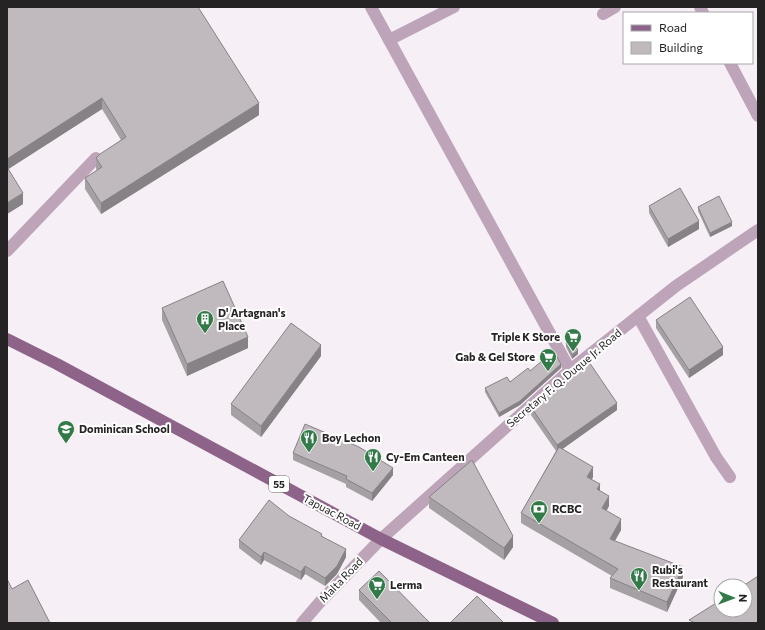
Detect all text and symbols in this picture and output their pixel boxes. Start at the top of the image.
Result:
legend [623,12,753,64]
text: Road [659,20,687,34]
text: Building [659,40,703,54]
place label: D' Artagnan's Place [218,306,286,332]
building icon: D' Artagnan's Place [195,309,215,334]
street label: Secretary F. Q. Duque Jr. Road [504,326,624,430]
supermarket icon: Triple K Store [563,327,583,352]
place label: Triple K Store [491,330,560,343]
supermarket icon: Gab & Gel Store [538,347,558,372]
place label: Gab & Gel Store [455,350,535,363]
school or university icon: Dominican School [56,419,76,444]
place label: Dominican School [79,422,170,435]
restaurant icon: Boy Lechon [299,428,319,453]
place label: Boy Lechon [322,431,381,444]
restaurant icon: Cy-Em Canteen [363,447,383,472]
place label: Cy-Em Canteen [386,450,465,463]
road number: 55 [269,476,289,492]
street label: Tapuac Road [301,491,363,532]
bank icon: RCBC [529,499,549,524]
place label: RCBC [552,502,582,515]
street label: Malta Road [316,555,365,605]
place label: Rubi's Restaurant [652,563,708,589]
restaurant icon: Rubi's Restaurant [629,566,649,591]
supermarket icon: Lerma [367,575,387,600]
place label: Lerma [390,578,422,591]
north arrow [713,578,753,618]
text: N [737,594,750,602]

